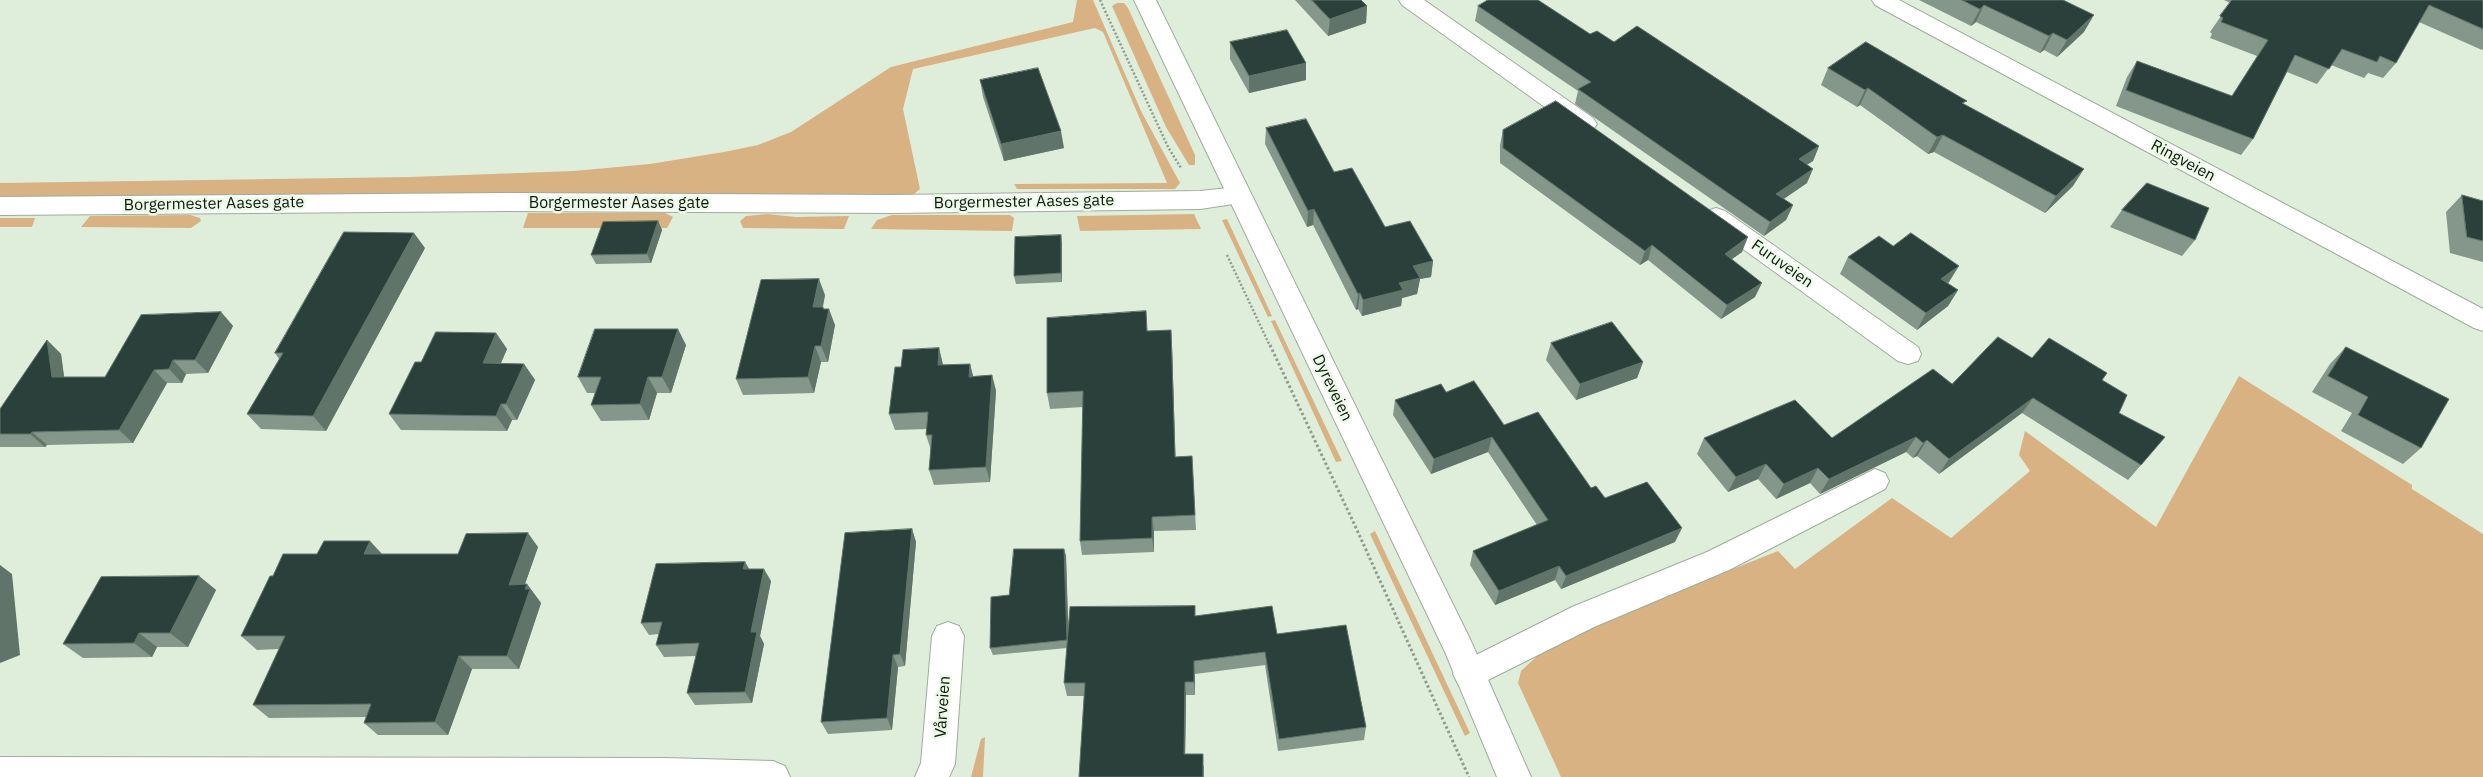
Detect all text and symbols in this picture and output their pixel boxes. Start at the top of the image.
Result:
street label: Ringveien [2148,136,2218,186]
street label: Borgermester Aases gate [934,191,1114,213]
street label: Borgermester Aases gate [124,193,304,215]
street label: Borgermester Aases gate [529,193,709,213]
street label: Furuveien [1747,236,1817,292]
street label: Dyreveien [1308,352,1356,424]
street label: Vårveien [931,675,955,739]

